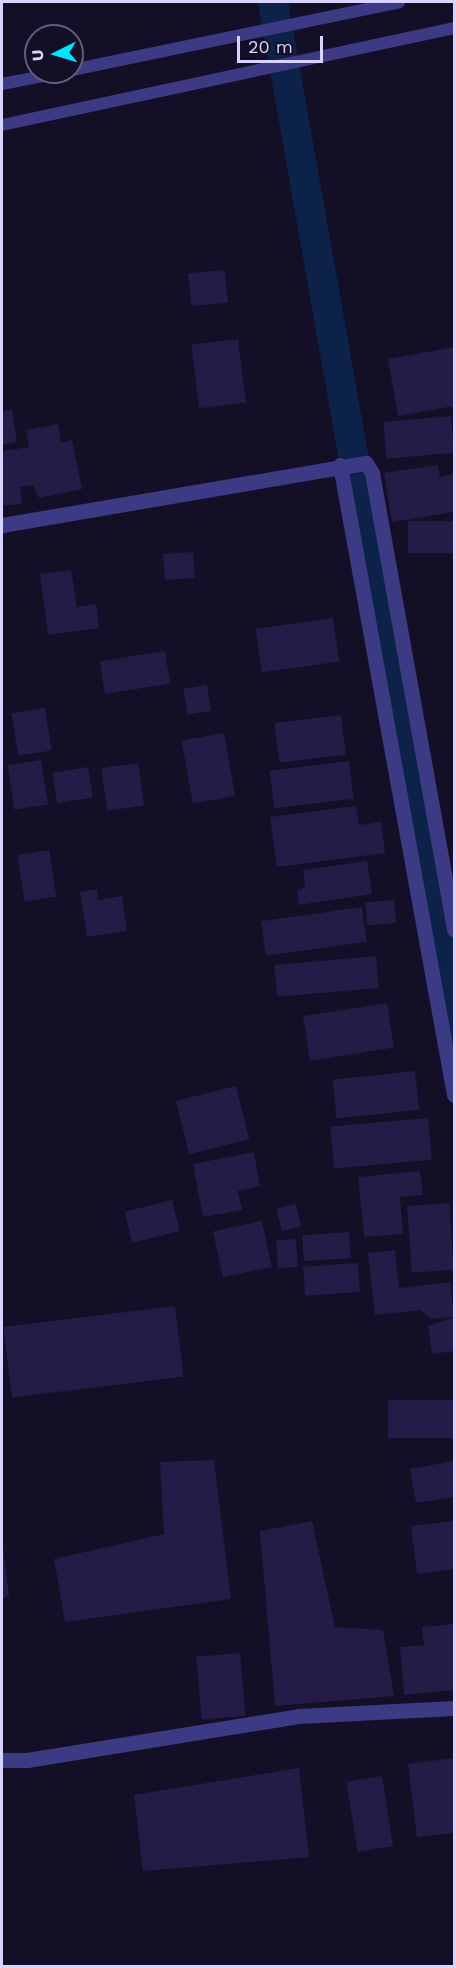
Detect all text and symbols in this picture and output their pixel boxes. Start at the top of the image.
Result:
north arrow [24,24,84,84]
scale bar [240,24,326,62]
text: 20 m [248,36,293,57]
text: U [28,49,48,62]

